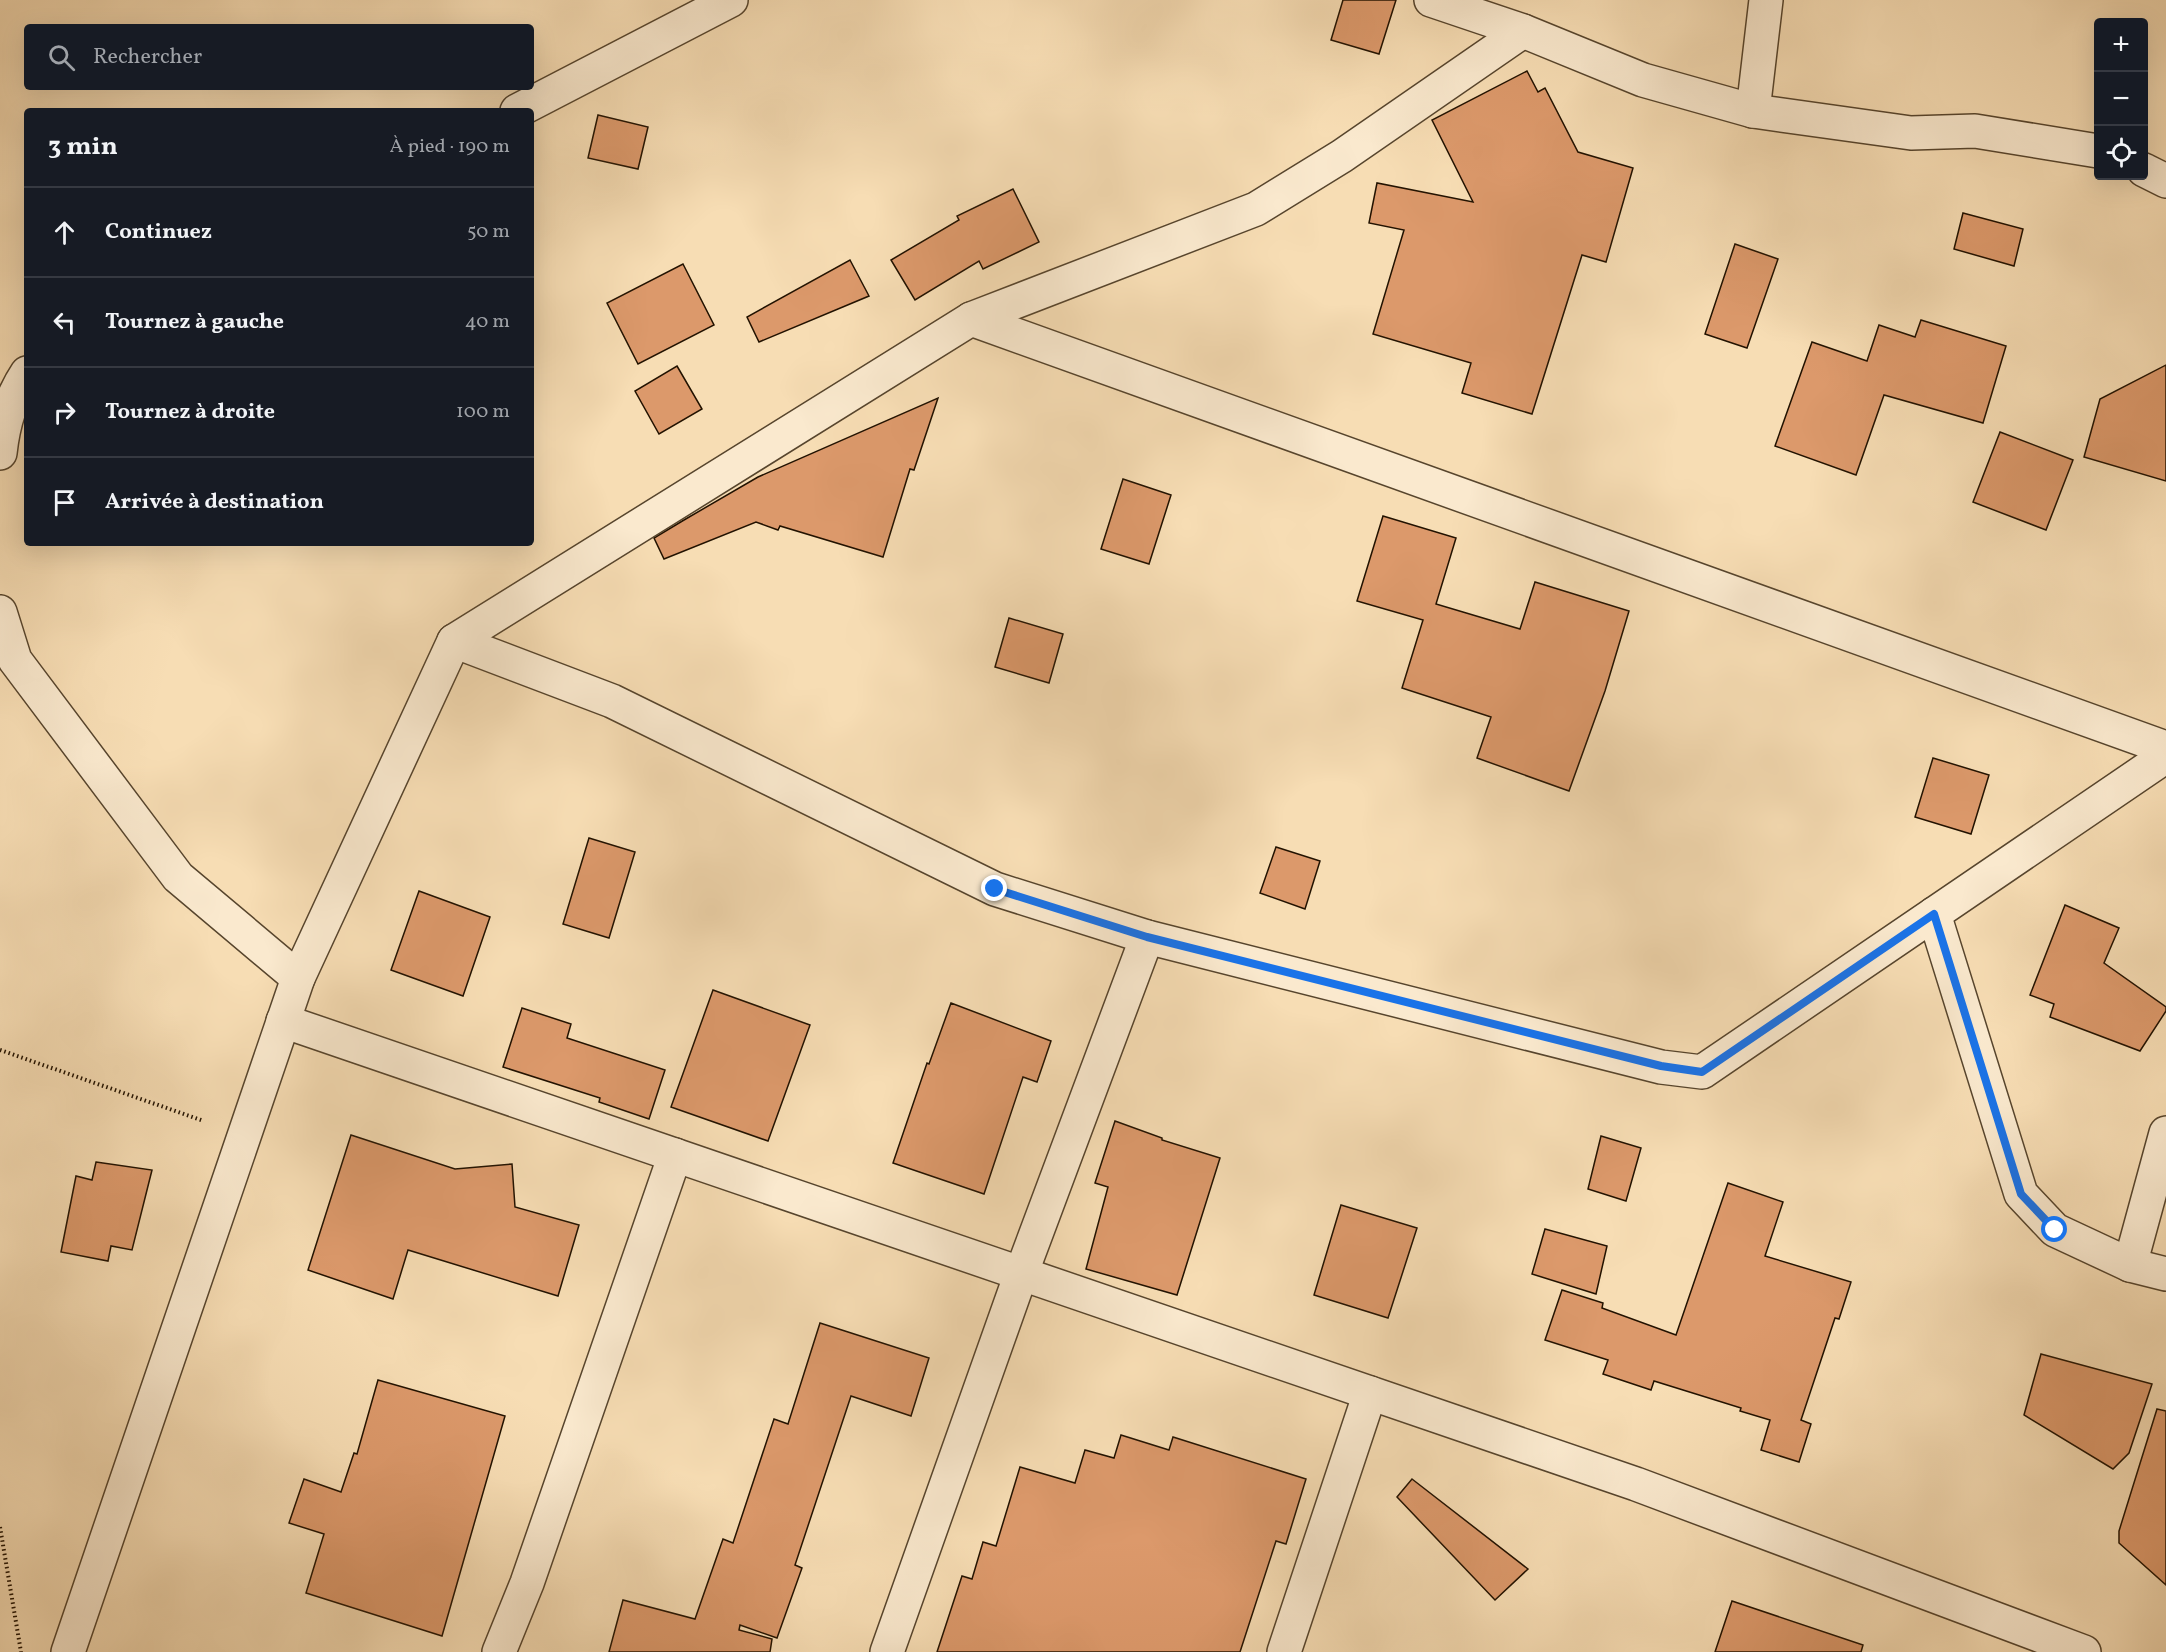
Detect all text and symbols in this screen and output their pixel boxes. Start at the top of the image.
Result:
map controls [2094,18,2148,180]
button: + [2094,18,2148,72]
search box [24,24,534,90]
icon: search [45,41,78,74]
text: Rechercher [93,42,202,73]
button: − [2094,72,2148,126]
button: locate [2094,126,2148,180]
text: 3 min [48,129,118,165]
text: À pied · 190 m [390,133,510,161]
icon: ahead [48,216,81,249]
text: Continuez [105,217,212,248]
text: 50 m [467,218,510,246]
icon: left [48,306,81,339]
text: Tournez à gauche [105,307,284,338]
text: 40 m [465,308,510,336]
icon: right [48,396,81,429]
text: Tournez à droite [105,397,275,428]
text: 100 m [456,398,510,426]
icon: arrive [48,486,81,519]
text: Arrivée à destination [105,487,324,518]
route end [981,875,1007,901]
route start [2041,1216,2067,1242]

